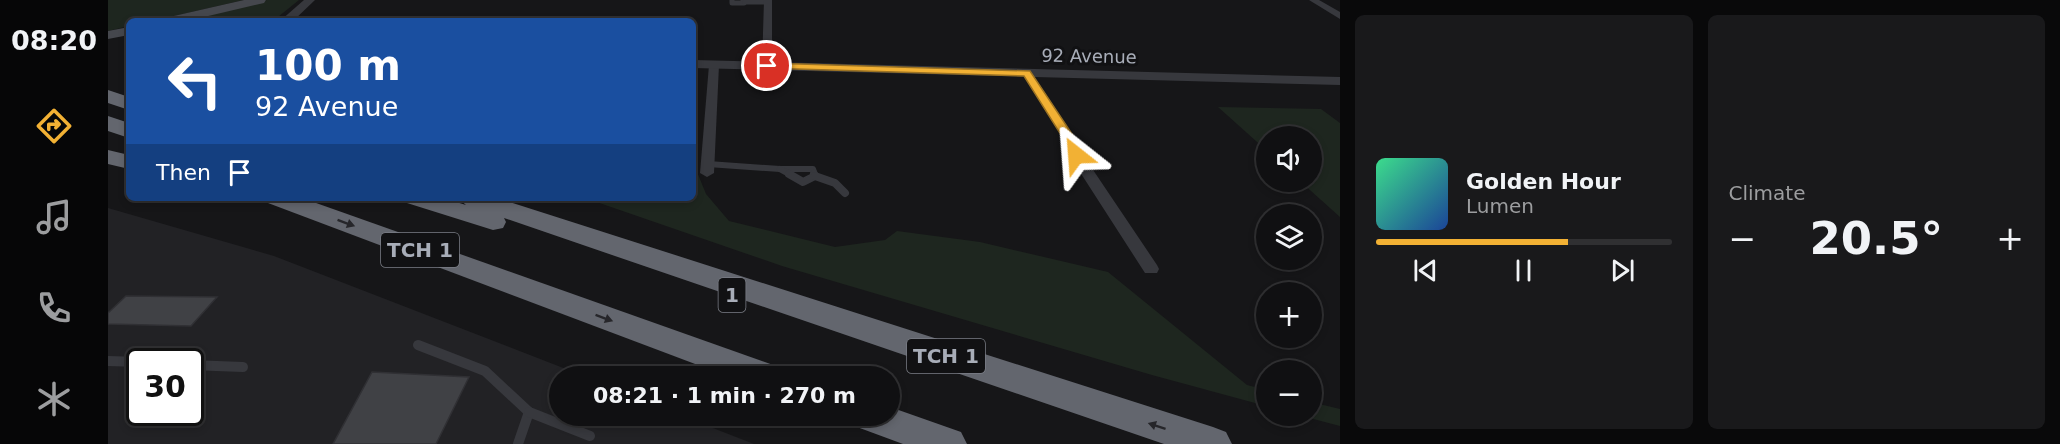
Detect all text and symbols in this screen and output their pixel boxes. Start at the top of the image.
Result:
text: 08:20 [11,25,97,56]
pin [741,40,792,91]
text: 100 m [255,41,401,90]
icon: left [156,42,234,120]
street label: 92 Avenue [1041,45,1137,67]
icon: arrive [750,49,783,82]
text: 92 Avenue [255,91,398,122]
icon: directions [33,105,75,147]
position arrow [1044,123,1108,187]
map controls [1256,126,1322,426]
button: sound [1256,126,1322,192]
icon: arrive [223,156,256,189]
text: Then [156,160,211,185]
text: Golden Hour [1466,169,1621,194]
text: Climate [1729,181,1805,205]
text: Lumen [1466,194,1534,218]
icon: music [33,196,75,238]
button: layers [1256,204,1322,270]
text: 20.5° [1809,212,1943,265]
one-way arrow [337,219,355,229]
text: − [1729,219,1756,258]
text: + [1996,219,2024,258]
road number: TCH 1 [381,233,459,267]
icon: previous [1409,254,1442,287]
icon: pause [1507,254,1540,287]
icon: next [1606,254,1639,287]
road number: 1 [718,278,746,312]
button: + [1256,282,1322,348]
icon: phone [33,287,75,329]
one-way arrow [595,313,613,323]
road number: TCH 1 [907,339,985,373]
speed limit sign: 30 [126,348,204,426]
button: − [1256,360,1322,426]
icon: climate [33,378,75,420]
text: 08:21 · 1 min · 270 m [593,383,856,408]
one-way arrow [1148,421,1166,430]

